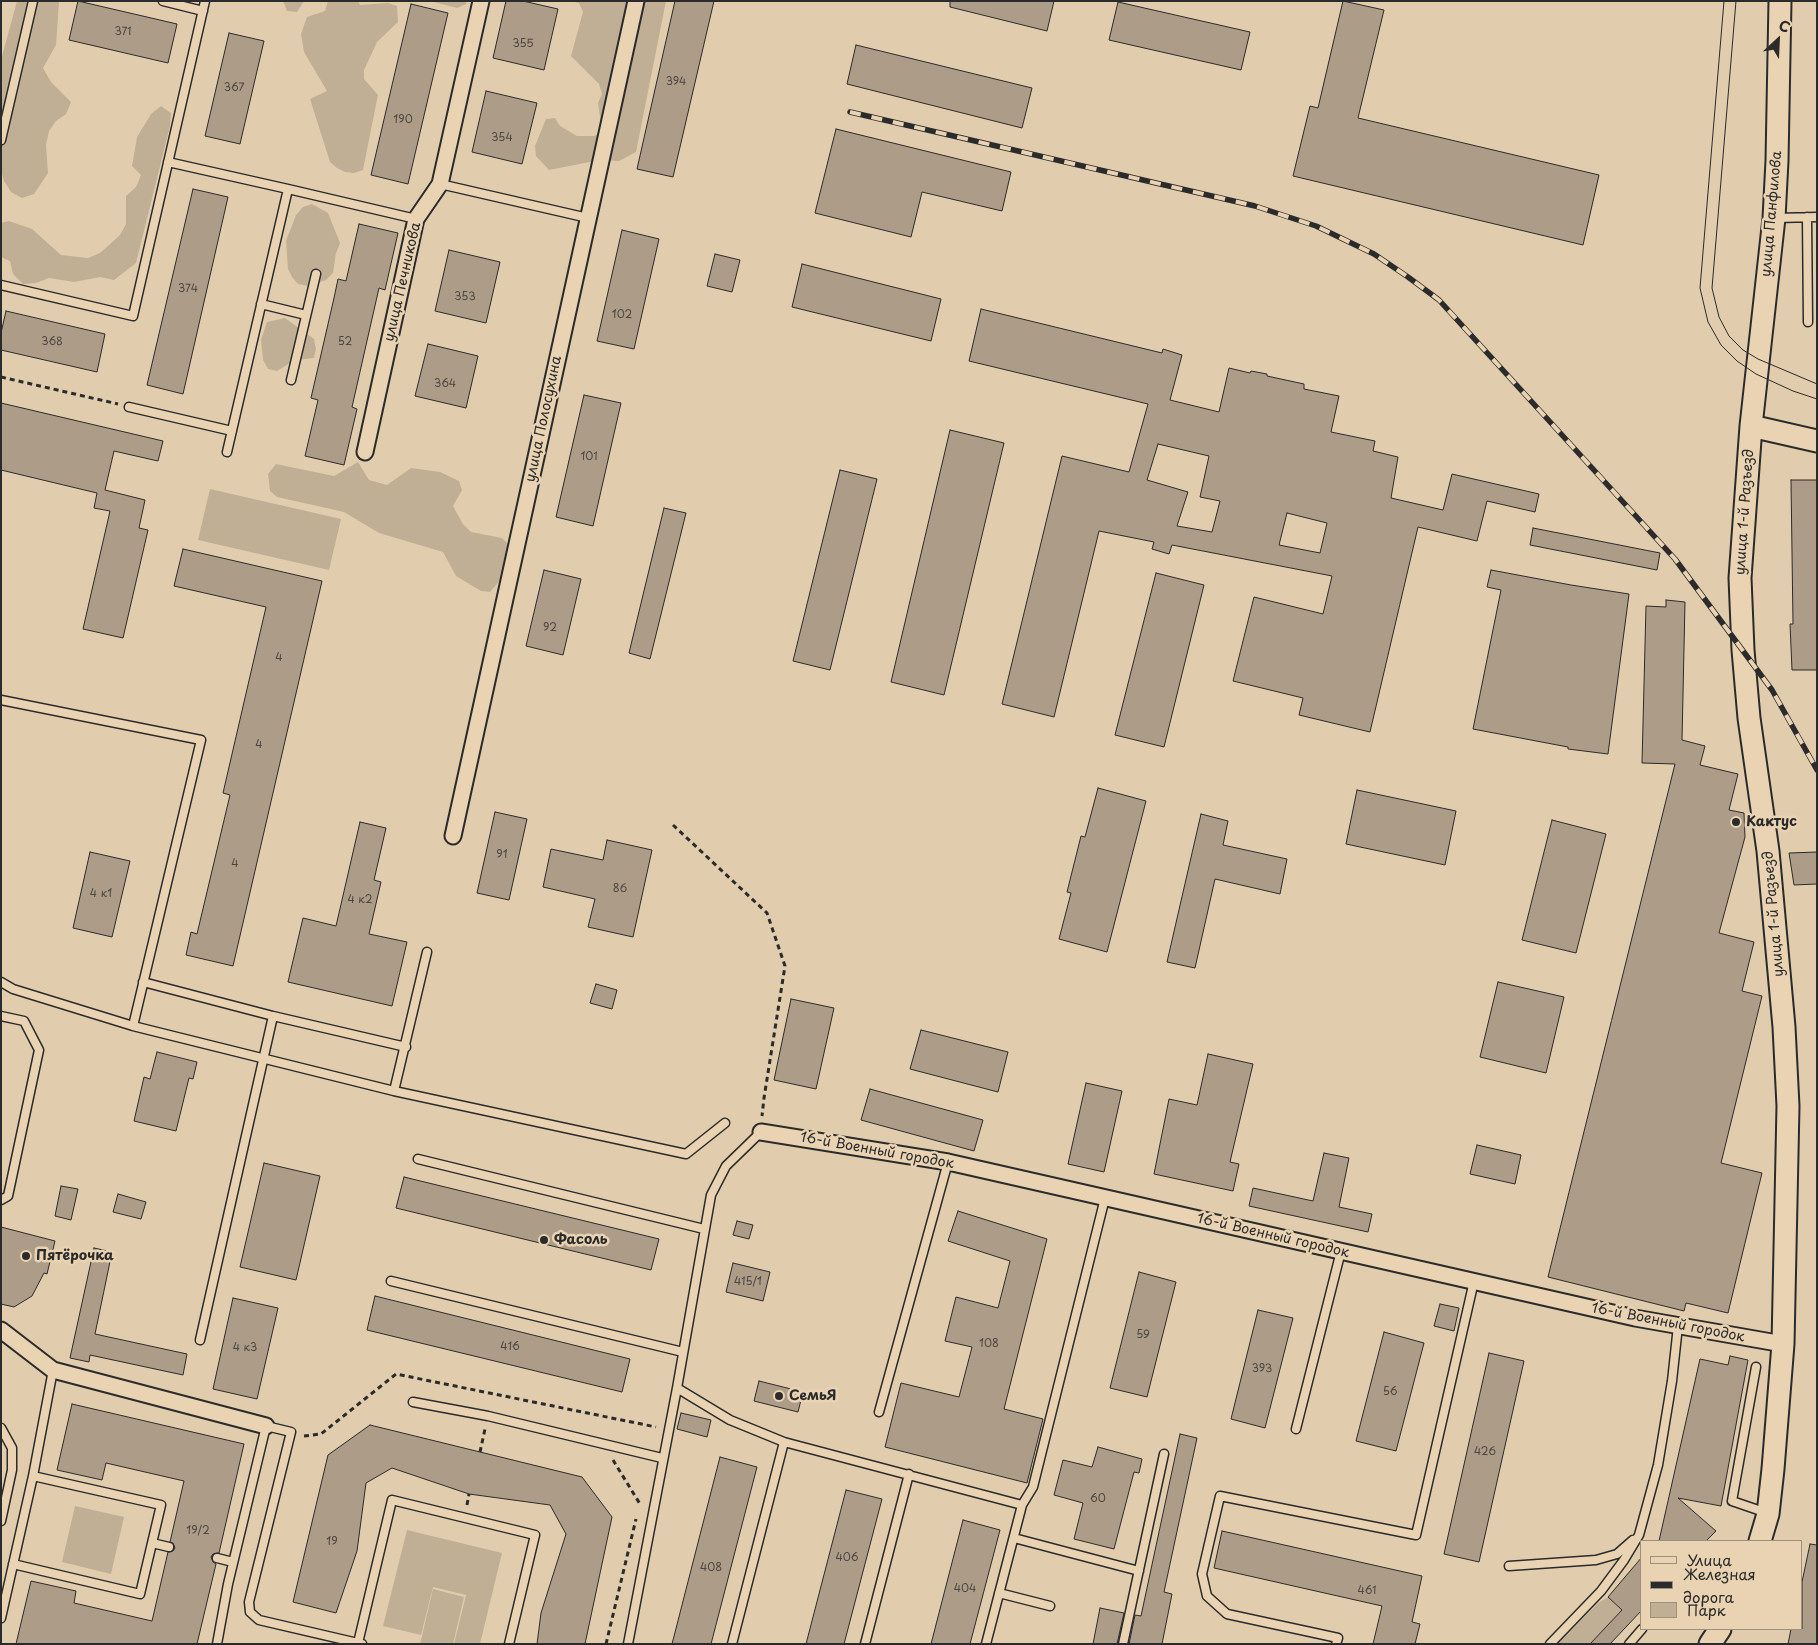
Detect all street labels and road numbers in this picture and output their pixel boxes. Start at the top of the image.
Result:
street label: улица Панфилова [1758,150,1786,278]
street label: улица Печникова [381,221,425,343]
street label: улица Полосухина [522,354,566,484]
street label: улица 1-й Разъезд [1732,448,1758,576]
street label: улица 1-й Разъезд [1760,850,1788,978]
street label: 16-й Военный городок [799,1129,955,1173]
street label: 16-й Военный городок [1195,1210,1351,1262]
street label: 16-й Военный городок [1590,1300,1746,1346]

